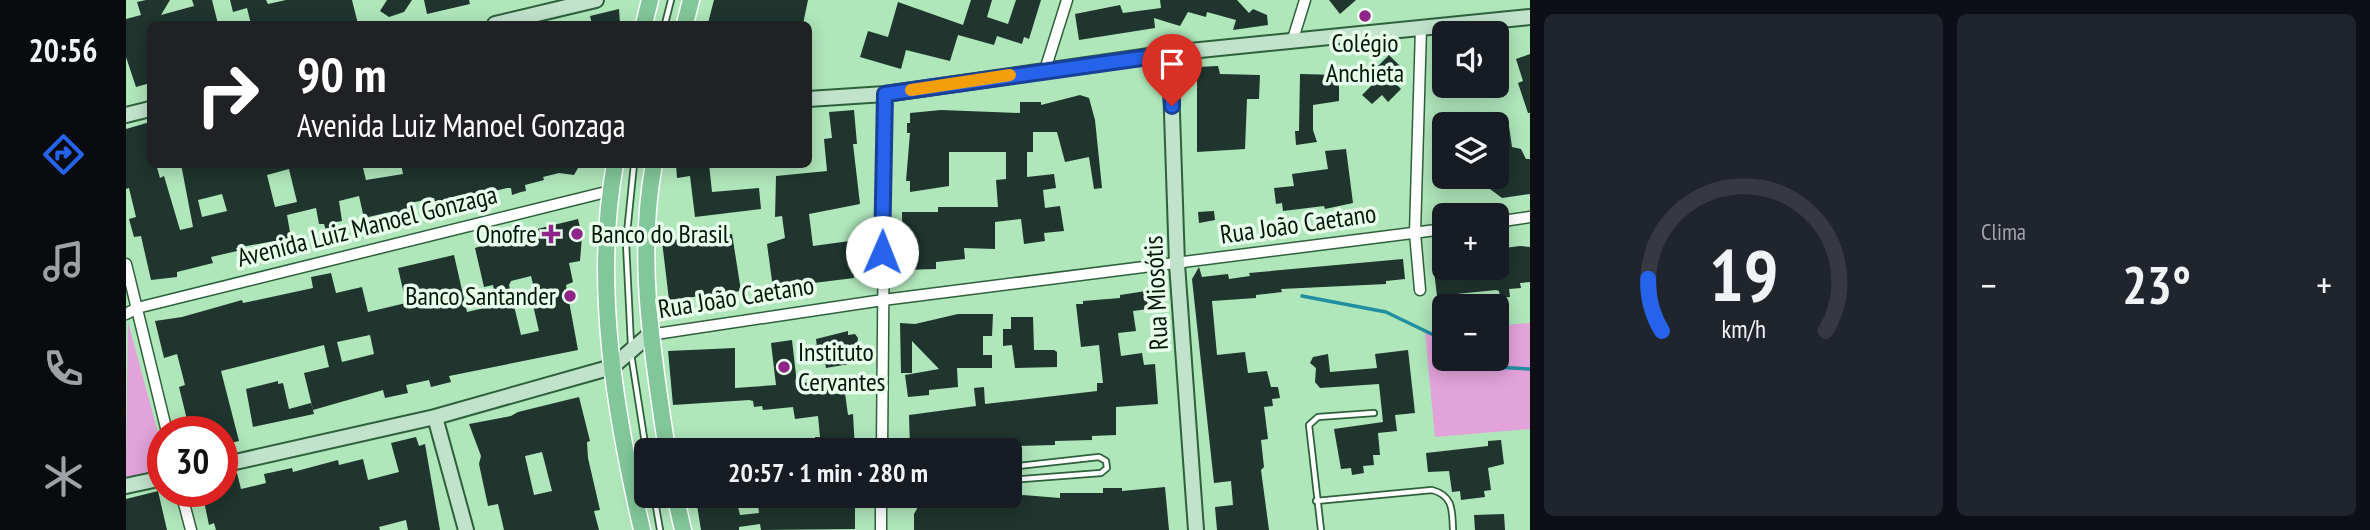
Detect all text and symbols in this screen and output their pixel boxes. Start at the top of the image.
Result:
marker: Colégio Anchieta [1357,8,1373,24]
map controls [1432,21,1509,371]
button: sound [1432,21,1509,98]
place label: Colégio Anchieta [1326,26,1404,89]
text: 20:56 [28,29,98,71]
pin [1142,34,1202,106]
text: 90 m [297,42,386,106]
icon: arrive [1153,45,1191,83]
icon: right [182,49,273,140]
text: Avenida Luiz Manoel Gonzaga [297,104,625,146]
button: layers [1432,112,1509,189]
icon: directions [39,130,88,179]
street label: Avenida Luiz Manoel Gonzaga [233,177,500,274]
street label: Rua João Caetano [1218,196,1378,251]
button: + [1432,203,1509,280]
position arrow [845,215,919,289]
place label: Onofre [476,217,537,250]
place label: Banco do Brasil [591,217,729,250]
text: Clima [1981,217,2026,246]
marker: Onofre [543,226,559,242]
marker: Banco do Brasil [569,226,585,242]
text: 19 [1709,227,1778,321]
street label: Rua Miosótis [1136,235,1175,351]
icon: music [39,237,88,286]
text: 23° [2122,251,2191,318]
text: − [1981,260,1997,309]
text: + [2316,260,2332,309]
street label: Rua João Caetano [656,268,816,325]
place label: Banco Santander [405,279,556,312]
marker: Banco Santander [562,288,578,304]
button: − [1432,294,1509,371]
text: km/h [1721,313,1766,345]
place label: Instituto Cervantes [798,335,885,398]
icon: phone [39,344,88,393]
marker: Instituto Cervantes [776,359,792,375]
speed limit sign: 30 [147,416,238,507]
icon: climate [39,452,88,501]
text: 20:57 · 1 min · 280 m [728,456,928,489]

